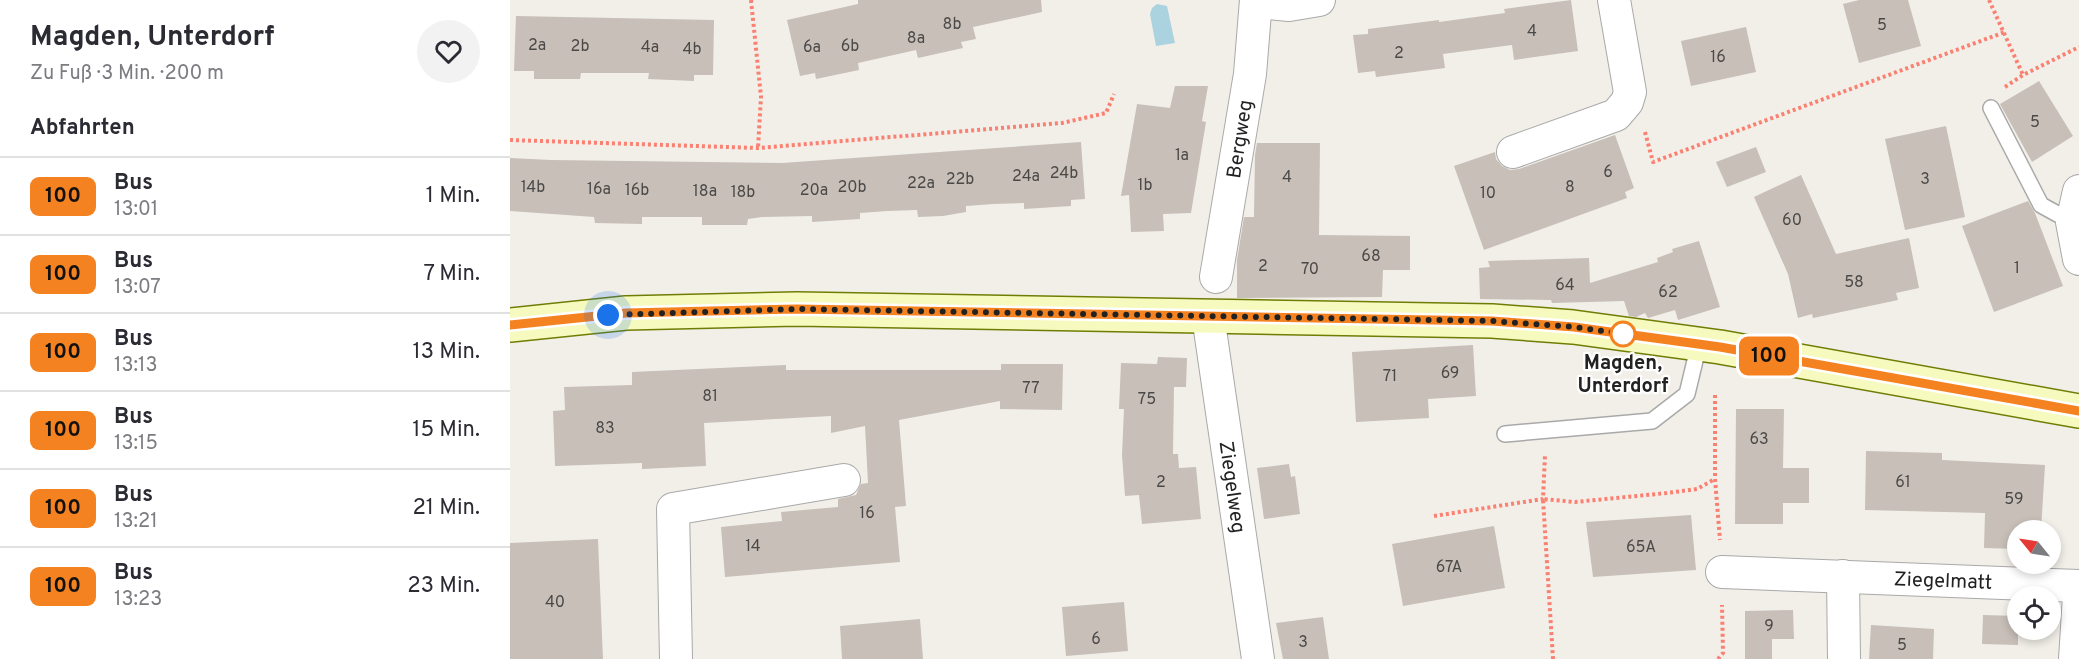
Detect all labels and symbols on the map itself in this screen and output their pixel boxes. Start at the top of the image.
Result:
house number: 8b [943,15,961,35]
house number: 5 [1877,16,1887,36]
house number: 4 [1527,22,1537,42]
house number: 8a [907,29,925,49]
house number: 2a [528,36,546,56]
house number: 2b [571,37,589,57]
house number: 6b [841,37,859,57]
house number: 4a [641,38,659,58]
house number: 6a [803,38,821,58]
house number: 4b [683,40,701,60]
house number: 2 [1394,44,1404,64]
house number: 16 [1710,48,1726,68]
street label: Bergweg [1222,98,1260,180]
house number: 5 [2030,113,2040,133]
house number: 1a [1175,146,1189,166]
house number: 6 [1603,163,1613,183]
house number: 24b [1050,164,1078,184]
house number: 24a [1012,167,1040,187]
house number: 4 [1282,168,1292,188]
house number: 22b [946,170,974,190]
house number: 3 [1920,170,1930,190]
house number: 22a [907,174,935,194]
house number: 1b [1138,176,1152,196]
house number: 14b [521,178,545,198]
house number: 20b [837,178,867,198]
house number: 8 [1565,178,1575,198]
house number: 16a [587,180,611,200]
house number: 16b [625,181,649,201]
house number: 20a [800,181,828,201]
house number: 18a [693,182,717,202]
house number: 18b [731,183,755,203]
house number: 10 [1480,184,1496,204]
house number: 60 [1782,211,1802,231]
house number: 68 [1361,247,1381,267]
house number: 2 [1258,257,1268,277]
house number: 1 [2014,259,2020,279]
house number: 70 [1301,260,1319,280]
house number: 58 [1844,273,1864,293]
house number: 64 [1555,276,1575,296]
house number: 62 [1658,283,1678,303]
your location [593,300,623,330]
marker: Magden, Unterdorf [1610,321,1636,347]
line badge: 100 [1734,336,1804,376]
place label: Magden, Unterdorf [1578,351,1668,400]
house number: 69 [1441,364,1459,384]
house number: 71 [1383,367,1397,387]
house number: 77 [1022,379,1040,399]
house number: 81 [702,387,718,407]
house number: 75 [1138,390,1156,410]
house number: 83 [595,419,615,439]
house number: 63 [1749,430,1769,450]
street label: Ziegelweg [1212,439,1250,535]
house number: 2 [1156,473,1166,493]
house number: 61 [1895,473,1911,493]
house number: 59 [2004,490,2024,510]
house number: 16 [859,504,875,524]
north arrow [2007,520,2061,574]
house number: 14 [745,537,761,557]
house number: 65A [1626,538,1656,558]
house number: 67A [1436,558,1462,578]
street label: Ziegelmatt [1893,567,1993,597]
house number: 40 [545,593,565,613]
house number: 9 [1764,617,1774,637]
house number: 6 [1091,630,1101,650]
house number: 3 [1298,633,1308,653]
house number: 5 [1897,636,1907,656]

